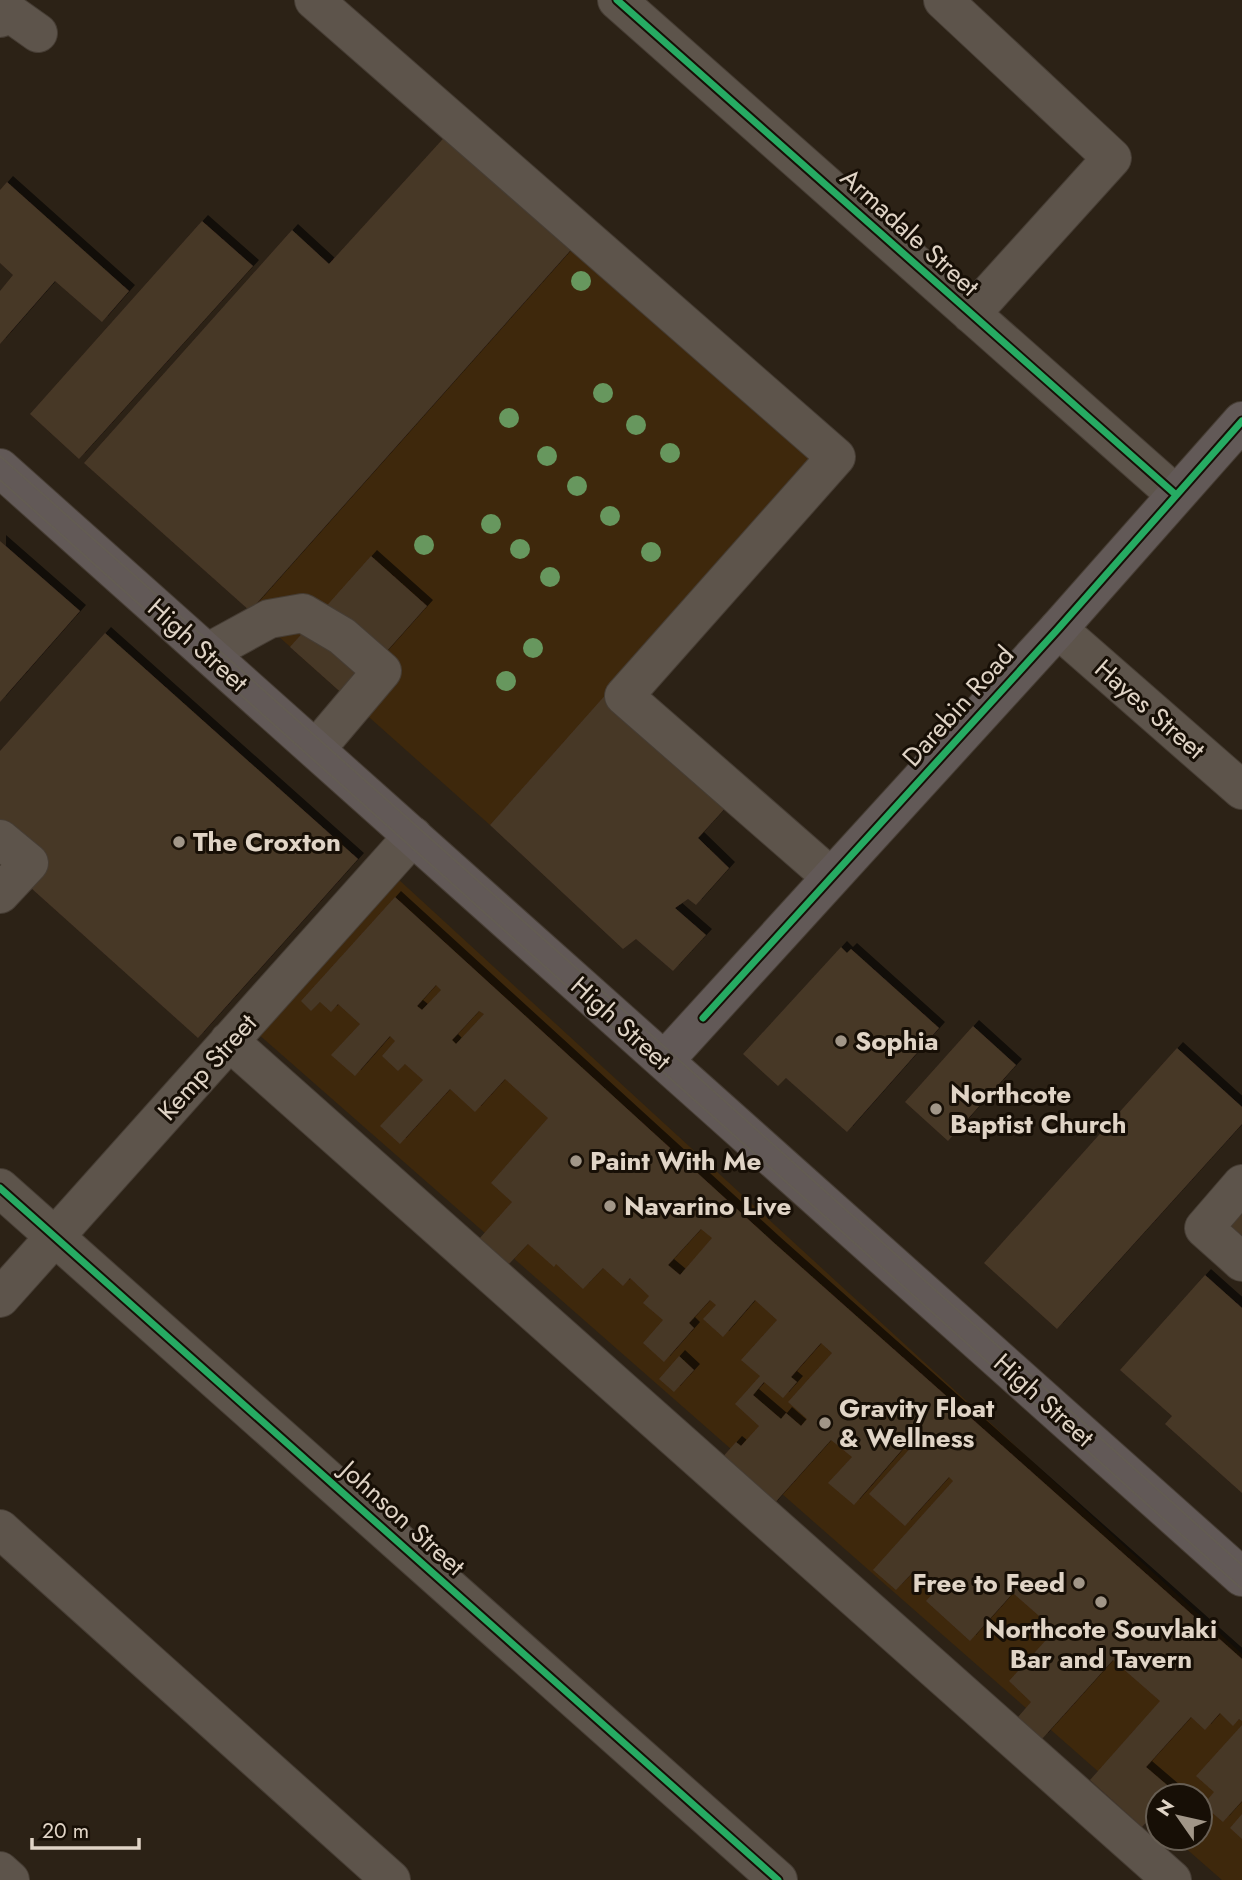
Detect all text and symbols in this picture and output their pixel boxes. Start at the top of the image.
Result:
street label: Armadale Street [832,159,988,305]
street label: High Street [139,590,257,701]
street label: Darebin Road [893,637,1023,775]
street label: Hayes Street [1086,650,1214,768]
place label: The Croxton [193,823,341,861]
marker: The Croxton [171,834,187,850]
street label: High Street [562,968,680,1079]
street label: Kemp Street [149,1005,266,1129]
place label: Sophia [855,1022,939,1060]
marker: Sophia [833,1033,849,1049]
place label: Northcote Baptist Church [950,1075,1127,1143]
marker: Northcote Baptist Church [928,1101,944,1117]
place label: Paint With Me [590,1142,762,1180]
marker: Paint With Me [568,1153,584,1169]
place label: Navarino Live [624,1187,791,1225]
marker: Navarino Live [602,1198,618,1214]
street label: High Street [985,1345,1103,1456]
place label: Gravity Float & Wellness [839,1389,995,1457]
marker: Gravity Float & Wellness [817,1415,833,1431]
street label: Johnson Street [330,1450,474,1585]
place label: Free to Feed [912,1564,1065,1602]
marker: Free to Feed [1071,1575,1087,1591]
marker: Northcote Souvlaki Bar and Tavern [1093,1594,1109,1610]
place label: Northcote Souvlaki Bar and Tavern [985,1610,1217,1678]
north arrow [1144,1782,1214,1852]
text: N [1150,1794,1181,1822]
scale bar [32,1806,138,1850]
text: 20 m [42,1816,89,1846]

